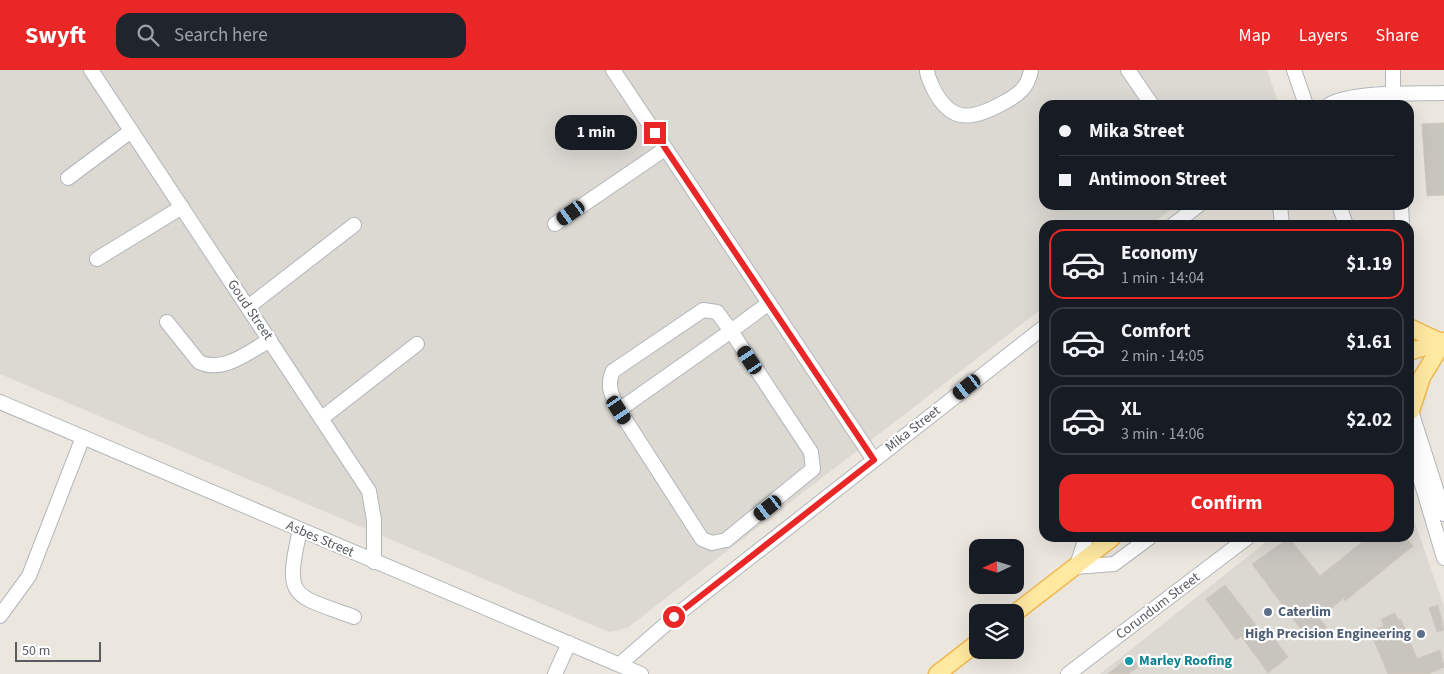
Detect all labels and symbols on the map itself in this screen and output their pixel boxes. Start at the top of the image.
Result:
callout: 1 min [555,116,638,150]
route end [644,122,666,144]
car [554,198,587,228]
street label: Goud Street [222,276,278,345]
car [735,343,764,377]
car [950,372,983,402]
car [604,393,633,427]
street label: Mika Street [881,401,945,457]
car [751,493,784,523]
street label: Asbes Street [283,516,357,562]
north arrow [969,539,1024,594]
street label: Corundum Street [1112,568,1204,644]
place label: Caterlim [1278,602,1331,622]
route start [663,606,685,628]
marker: Caterlim [1262,606,1274,618]
place label: High Precision Engineering [1245,624,1412,644]
marker: High Precision Engineering [1415,628,1427,640]
scale bar [15,639,101,662]
place label: Marley Roofing [1139,651,1232,671]
marker: Marley Roofing [1123,655,1135,667]

